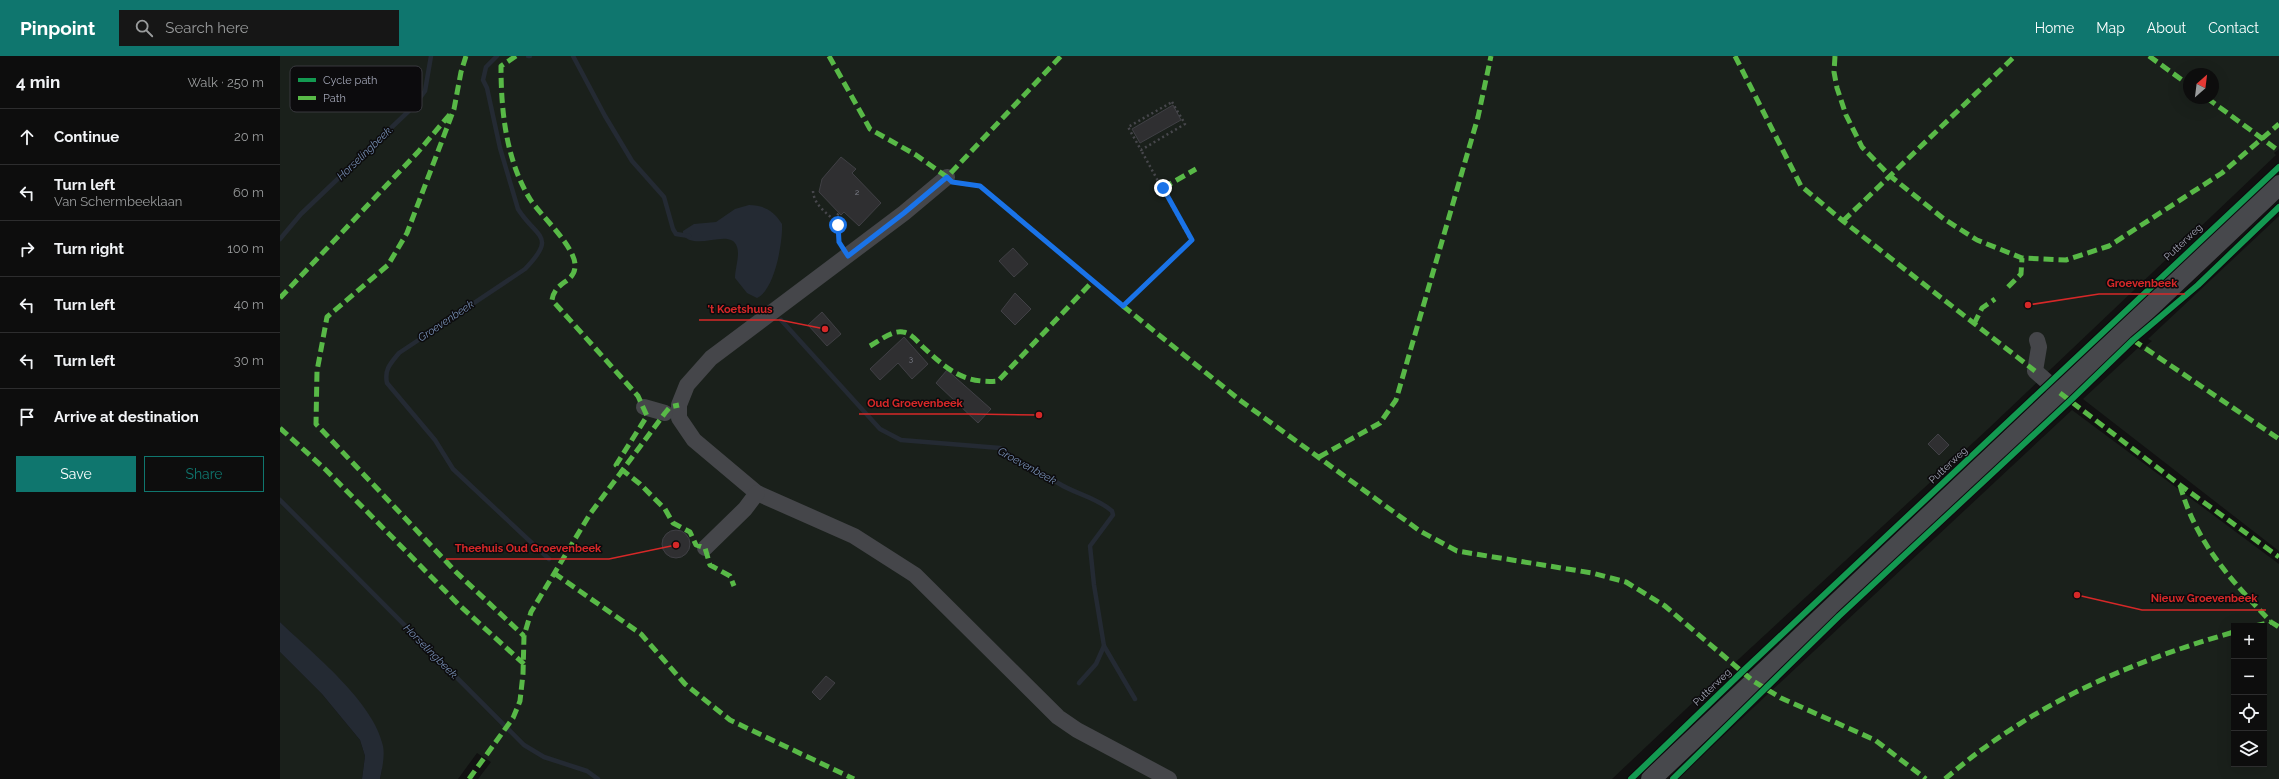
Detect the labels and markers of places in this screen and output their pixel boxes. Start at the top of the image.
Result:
callout: Groevenbeek [2099,271,2185,294]
callout: 't Koetshuus [699,297,780,320]
callout: Oud Groevenbeek [859,391,971,414]
callout: Theehuis Oud Groevenbeek [446,536,609,559]
callout: Nieuw Groevenbeek [2142,587,2266,610]

